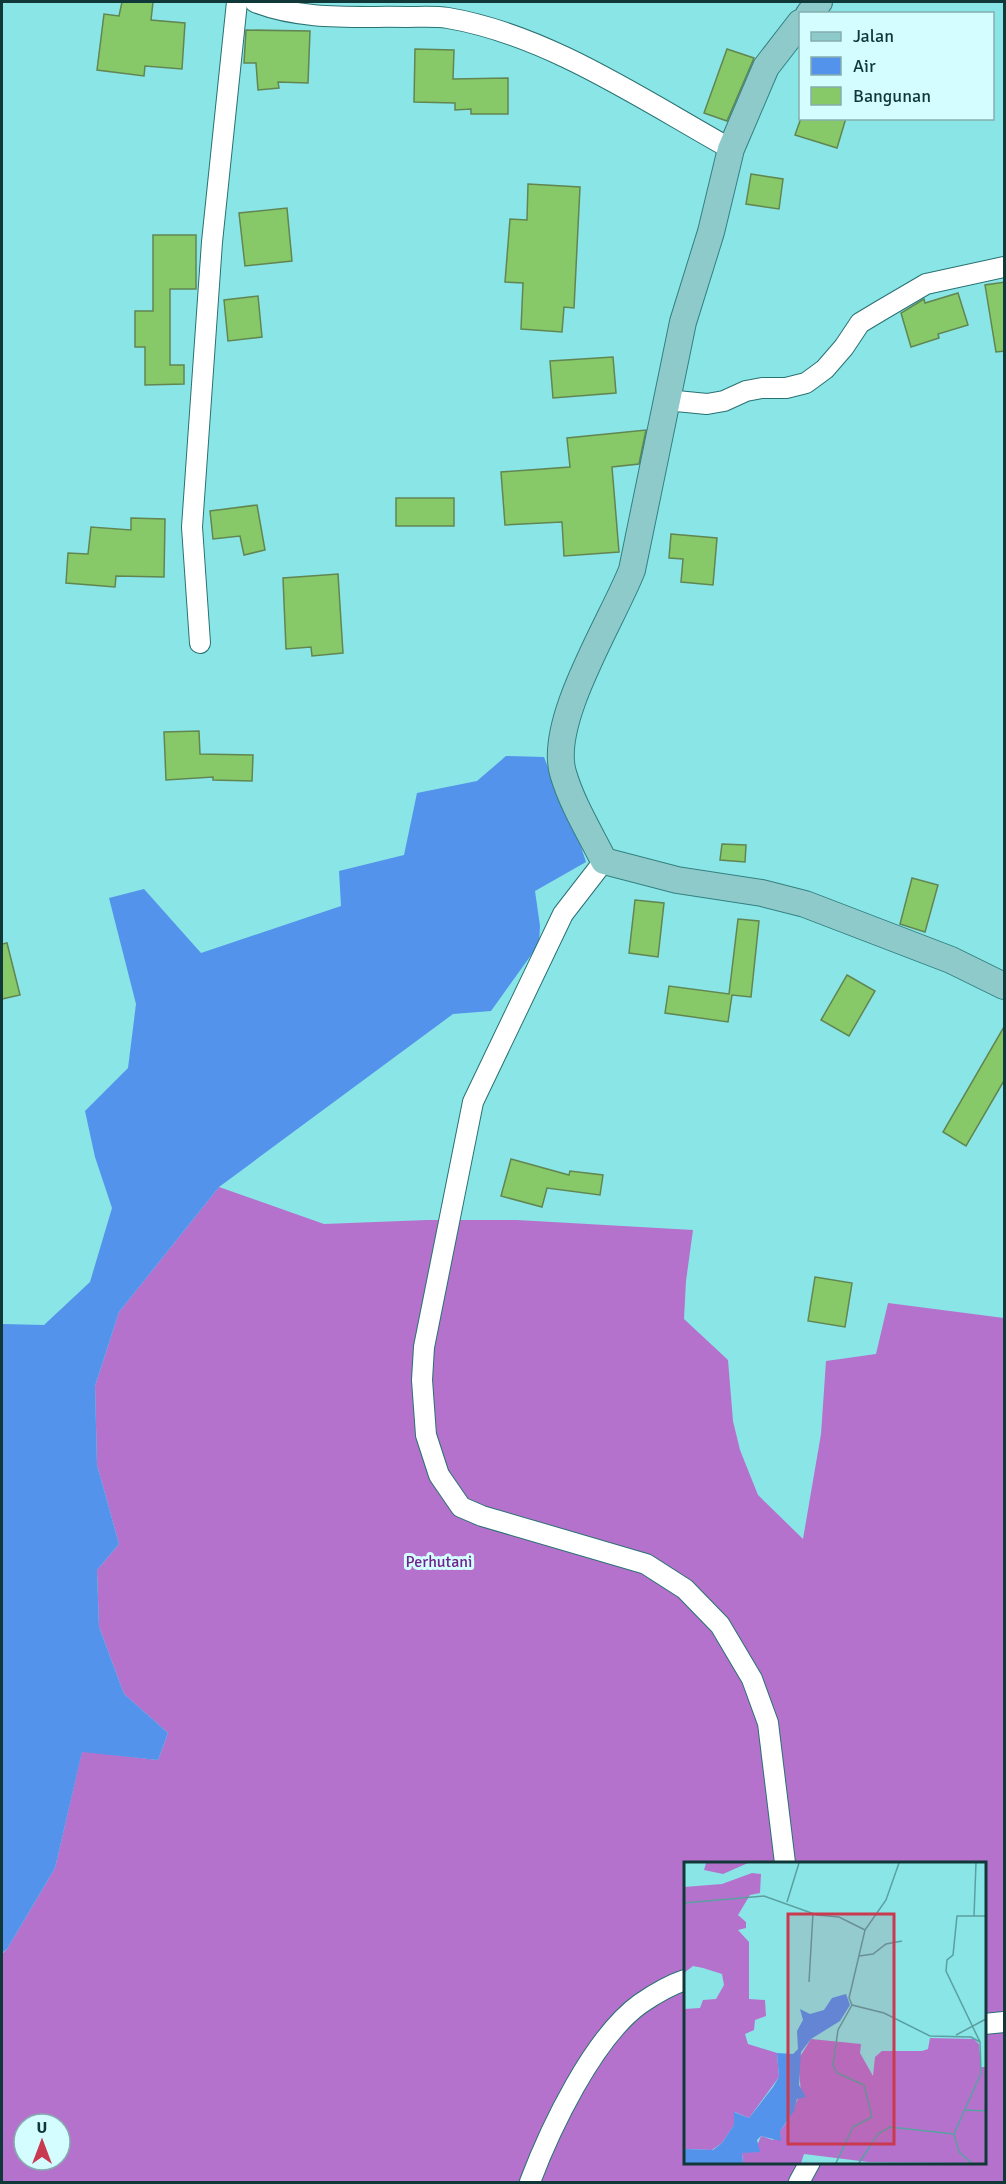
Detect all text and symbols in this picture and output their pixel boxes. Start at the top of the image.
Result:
legend [799,12,994,120]
text: Jalan [853,25,894,47]
text: Air [853,55,876,77]
text: Bangunan [853,85,931,107]
park label: Perhutani [406,1552,472,1572]
inset map [684,1862,985,2163]
north arrow [12,2112,72,2172]
text: U [37,2118,47,2138]

